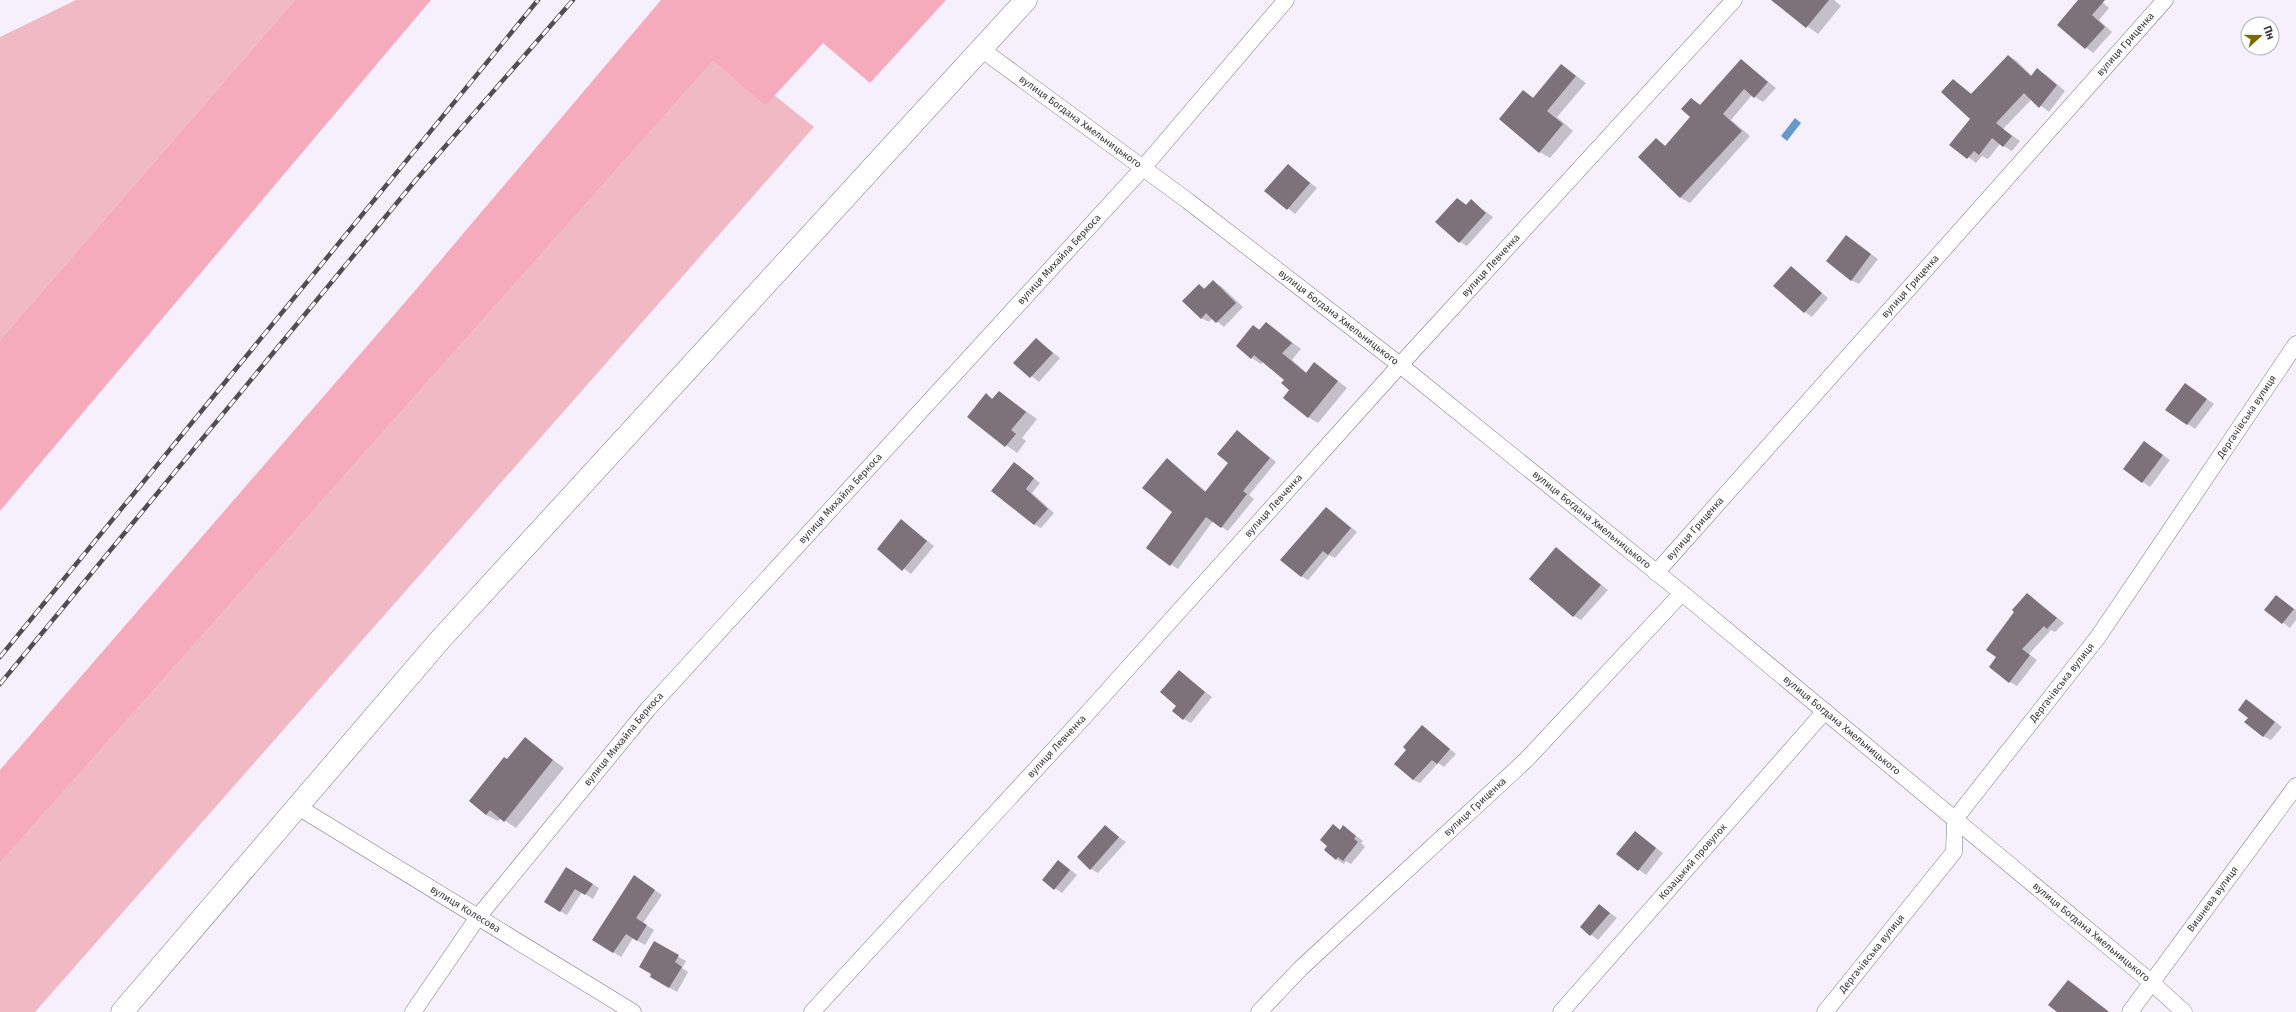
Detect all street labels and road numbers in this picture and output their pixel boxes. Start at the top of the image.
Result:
street label: вулиця Гриценка [2094,10,2157,79]
street label: вулиця Богдана Хмельницького [1017,73,1144,171]
street label: вулиця Михайла Беркоса [1015,212,1104,307]
street label: вулиця Левченка [1459,232,1523,300]
street label: вулиця Гриценка [1879,252,1942,321]
street label: вулиця Богдана Хмельницького [1276,267,1401,368]
street label: Дергачівська вулиця [2214,373,2279,461]
street label: вулиця Михайла Беркоса [796,451,885,546]
street label: вулиця Богдана Хмельницького [1530,468,1653,571]
street label: вулиця Левченка [1242,472,1305,540]
street label: вулиця Гриценка [1664,495,1726,563]
street label: Дергачівська вулиця [2027,641,2097,725]
street label: вулиця Богдана Хмельницького [1781,673,1903,778]
street label: вулиця Михайла Беркоса [581,690,666,789]
street label: вулиця Левченка [1025,713,1089,780]
street label: вулиця Гриценка [1441,775,1509,839]
street label: Козацький провулок [1656,820,1730,902]
street label: Вишнева вулиця [2185,864,2241,934]
street label: вулиця Богдана Хмельницького [2030,880,2152,985]
street label: вулиця Колесова [428,883,503,935]
street label: Дергачівська вулиця [1836,912,1907,996]

